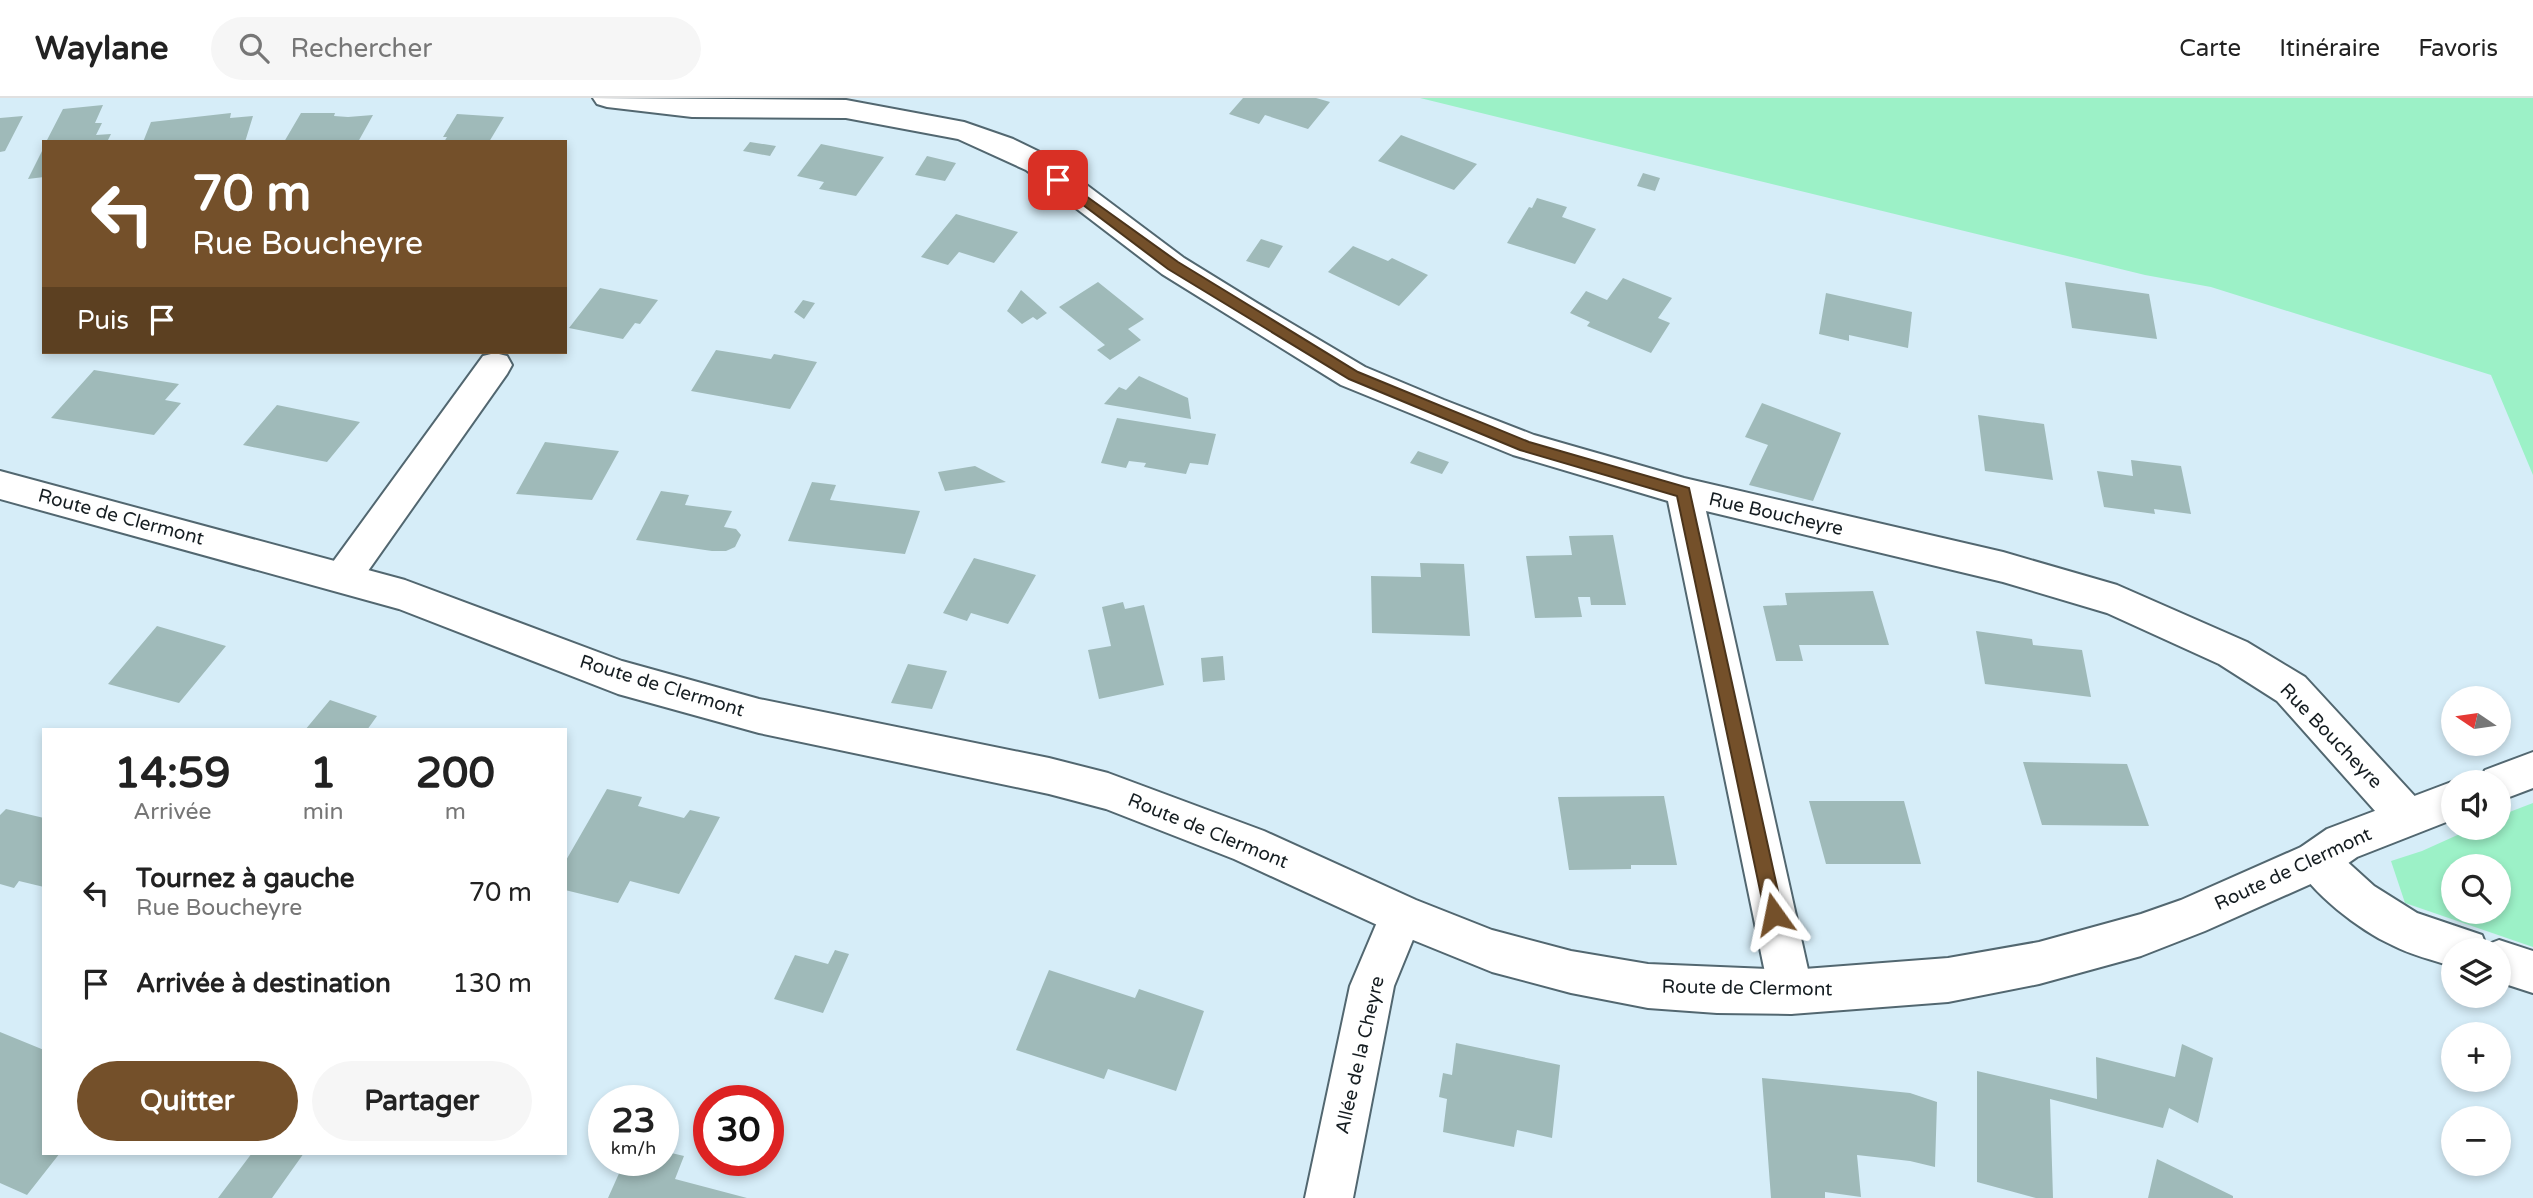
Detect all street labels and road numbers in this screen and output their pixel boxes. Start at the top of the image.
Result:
street label: Route de Clermont [36,484,206,550]
street label: Rue Boucheyre [1707,488,1845,540]
street label: Route de Clermont [577,651,747,721]
street label: Rue Boucheyre [2275,679,2387,793]
street label: Route de Clermont [1125,789,1291,873]
street label: Route de Clermont [2211,823,2375,915]
street label: Allée de la Cheyre [1331,974,1389,1136]
street label: Route de Clermont [1661,976,1833,1000]

